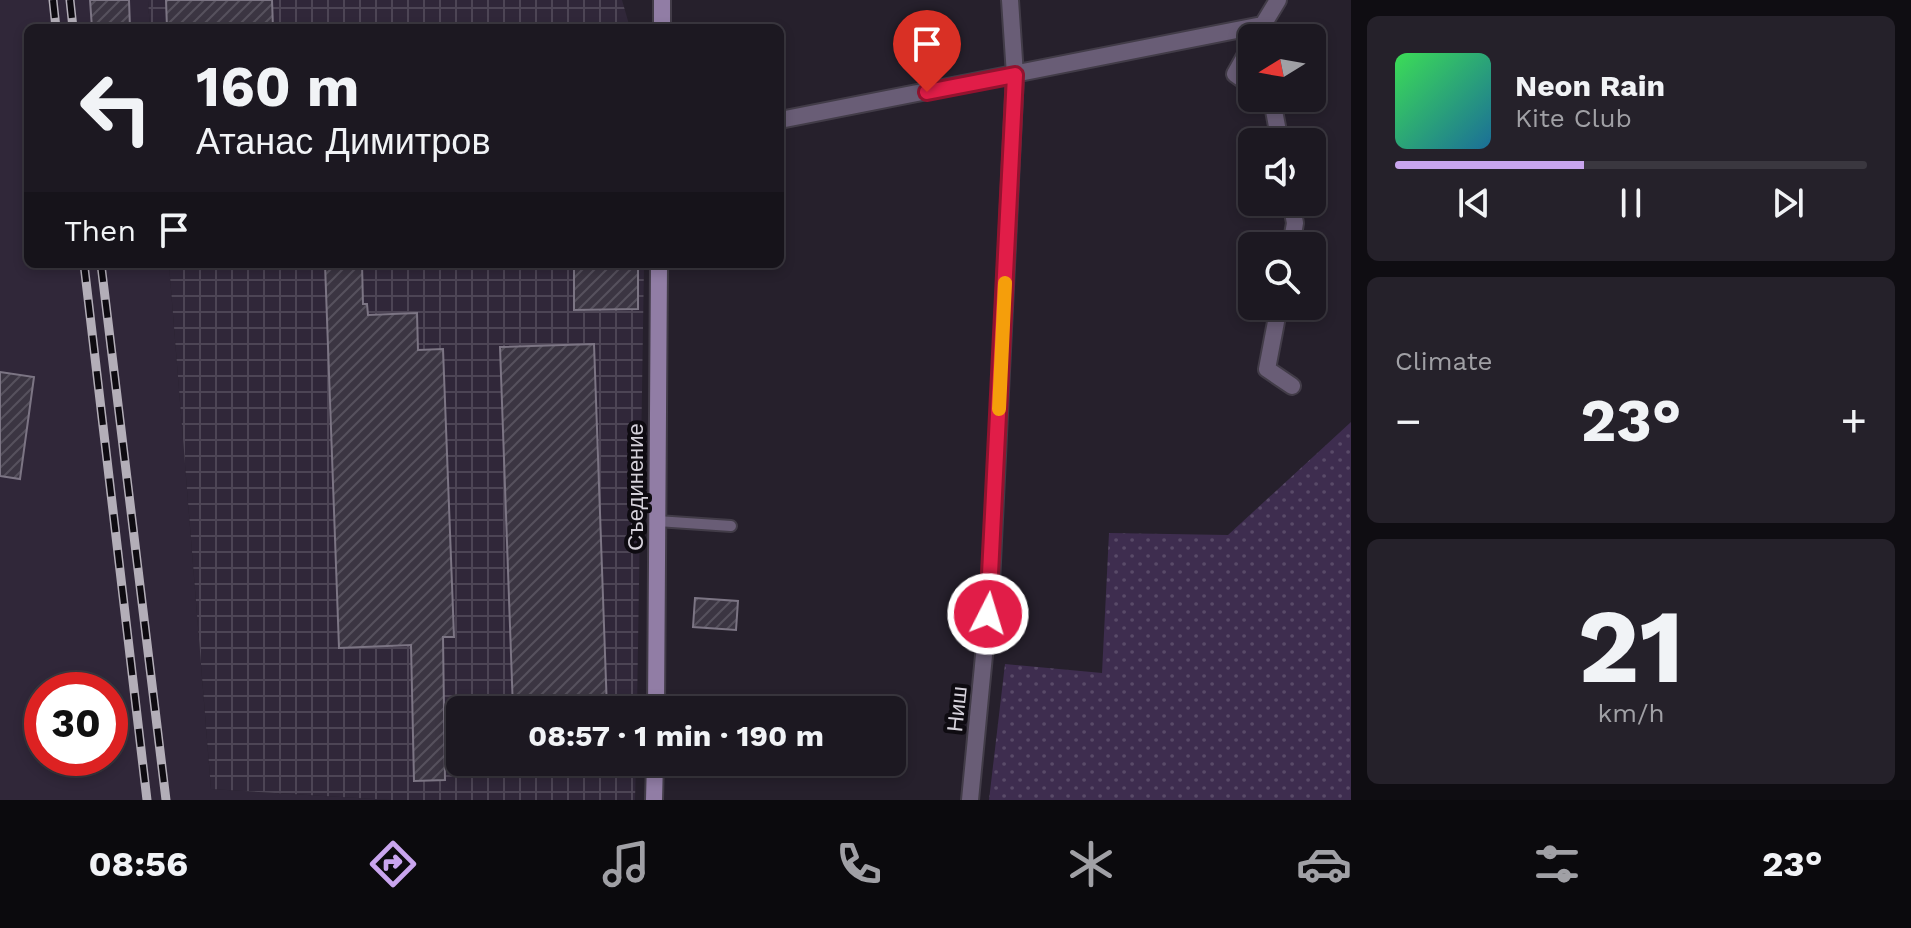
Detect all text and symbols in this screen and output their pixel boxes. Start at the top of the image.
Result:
pin [893,10,961,92]
icon: arrive [905,22,949,66]
north arrow [1238,24,1326,112]
map controls [1238,24,1326,320]
text: 160 m [196,54,359,120]
icon: left [64,56,168,160]
text: Neon Rain [1515,68,1665,103]
text: Kite Club [1515,103,1632,133]
text: Атанас Димитров [196,121,491,163]
button: sound [1238,128,1326,216]
icon: previous [1452,181,1496,225]
icon: pause [1609,181,1653,225]
icon: next [1766,181,1810,225]
icon: arrive [152,208,196,252]
text: Then [64,213,136,248]
button: search [1238,232,1326,320]
text: Climate [1395,346,1493,376]
text: 23° [1580,385,1682,456]
text: − [1395,395,1422,447]
text: + [1840,395,1867,447]
street label: Съединение [623,423,648,551]
position arrow [946,572,1030,656]
text: 21 [1578,585,1684,707]
speed limit sign: 30 [24,672,128,776]
street label: Ниш [942,685,972,733]
text: km/h [1598,698,1664,728]
text: 08:57 · 1 min · 190 m [528,718,824,753]
icon: directions [365,836,421,892]
icon: music [598,836,654,892]
icon: phone [831,836,887,892]
icon: climate [1063,836,1119,892]
icon: car [1296,836,1352,892]
icon: filters [1529,836,1585,892]
text: 08:56 [88,843,188,885]
text: 23° [1762,843,1823,885]

